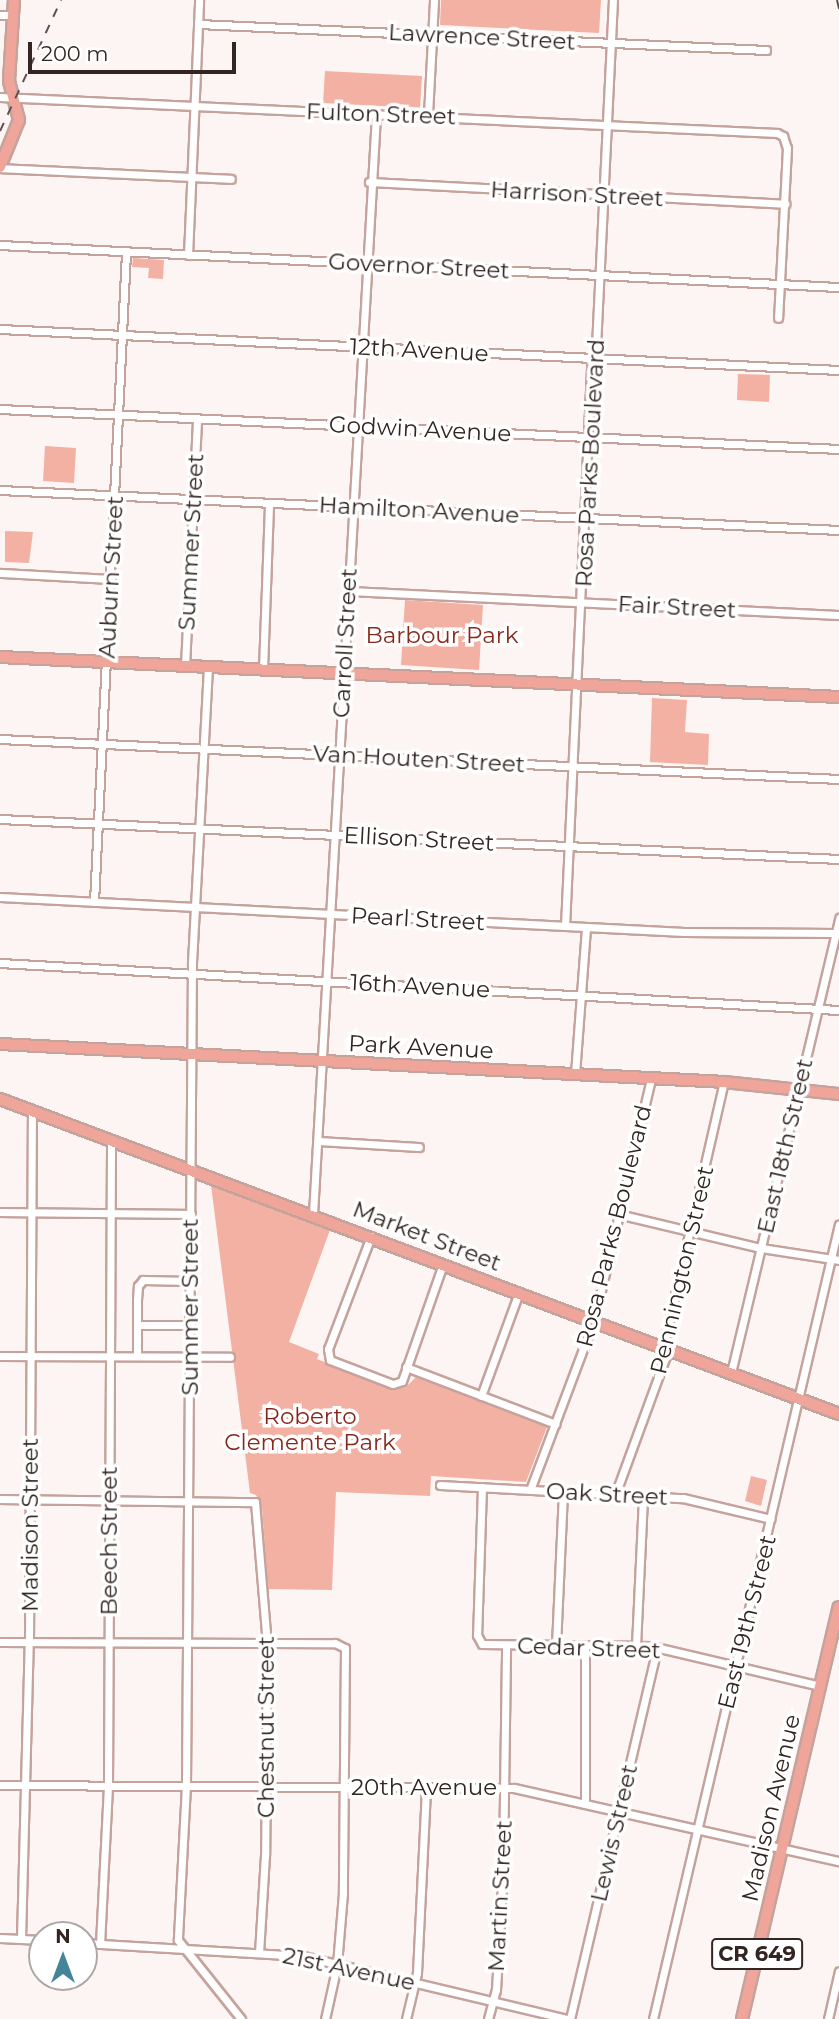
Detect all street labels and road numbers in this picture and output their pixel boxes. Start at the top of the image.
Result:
street label: Lawrence Street [388,18,576,56]
street label: Fulton Street [306,98,456,130]
street label: Harrison Street [490,176,664,212]
street label: Governor Street [328,247,510,285]
street label: 12th Avenue [349,333,489,367]
street label: Rosa Parks Boulevard [570,338,610,588]
street label: Godwin Avenue [328,410,512,448]
street label: Summer Street [173,453,209,631]
street label: Hamilton Avenue [318,491,520,529]
street label: Auburn Street [93,495,129,659]
street label: Carroll Street [327,567,363,719]
street label: Fair Street [617,590,737,624]
street label: Van Houten Street [312,740,526,778]
street label: Ellison Street [343,821,495,857]
street label: Pearl Street [350,902,486,936]
street label: 16th Avenue [349,969,491,1003]
street label: Park Avenue [348,1029,494,1065]
street label: East 18th Street [751,1056,819,1236]
street label: Rosa Parks Boulevard [571,1102,657,1350]
street label: Pennington Street [645,1163,719,1377]
street label: Market Street [349,1195,505,1277]
street label: Summer Street [176,1218,204,1396]
street label: Madison Street [16,1438,44,1612]
street label: Beech Street [95,1466,123,1616]
street label: Oak Street [545,1477,669,1511]
street label: East 19th Street [712,1532,782,1712]
street label: Cedar Street [517,1632,661,1664]
street label: Chestnut Street [252,1636,280,1818]
street label: Madison Avenue [736,1712,806,1904]
street label: Lewis Street [585,1762,643,1904]
street label: 20th Avenue [351,1773,497,1801]
street label: Martin Street [482,1820,518,1972]
road number: CR 649 [710,1937,804,1972]
street label: 21st Avenue [280,1941,418,1997]

